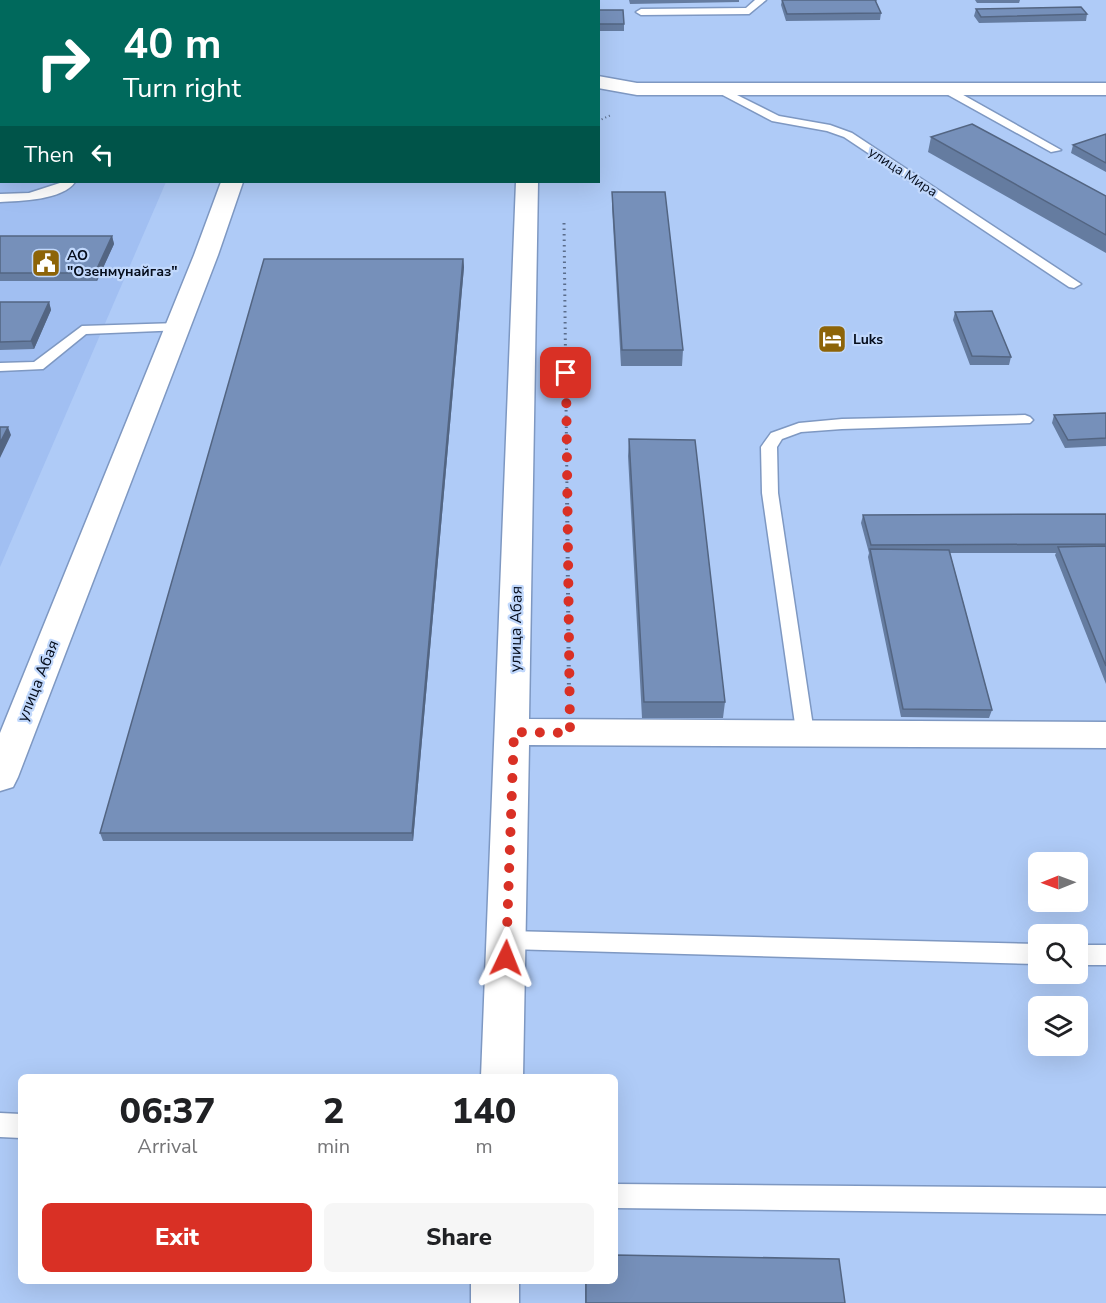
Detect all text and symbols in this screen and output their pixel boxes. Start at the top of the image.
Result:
text: 40 m [123,16,222,73]
icon: right [24,24,102,102]
text: Turn right [123,70,241,107]
icon: left [86,138,119,171]
text: Then [24,140,74,170]
street label: улица Мира [865,143,941,201]
place label: АО "Озенмунайгаз" [67,246,178,281]
public building icon: АО "Озенмунайгаз" [30,247,62,279]
hotel icon: Luks [816,323,848,355]
place label: Luks [853,330,883,349]
pin [540,347,591,398]
icon: arrive [549,356,582,389]
street label: улица Абая [504,586,528,672]
street label: улица Абая [12,637,64,725]
north arrow [1028,852,1088,912]
map controls [1028,852,1088,1056]
button: search [1028,924,1088,984]
position arrow [474,926,538,990]
button: layers [1028,996,1088,1056]
text: 06:37 [120,1087,215,1136]
text: 2 [323,1087,344,1136]
text: 140 [452,1087,516,1136]
text: Arrival [137,1133,198,1160]
text: min [317,1133,350,1160]
text: m [475,1133,493,1160]
button: Exit [42,1203,312,1272]
button: Share [324,1203,594,1272]

